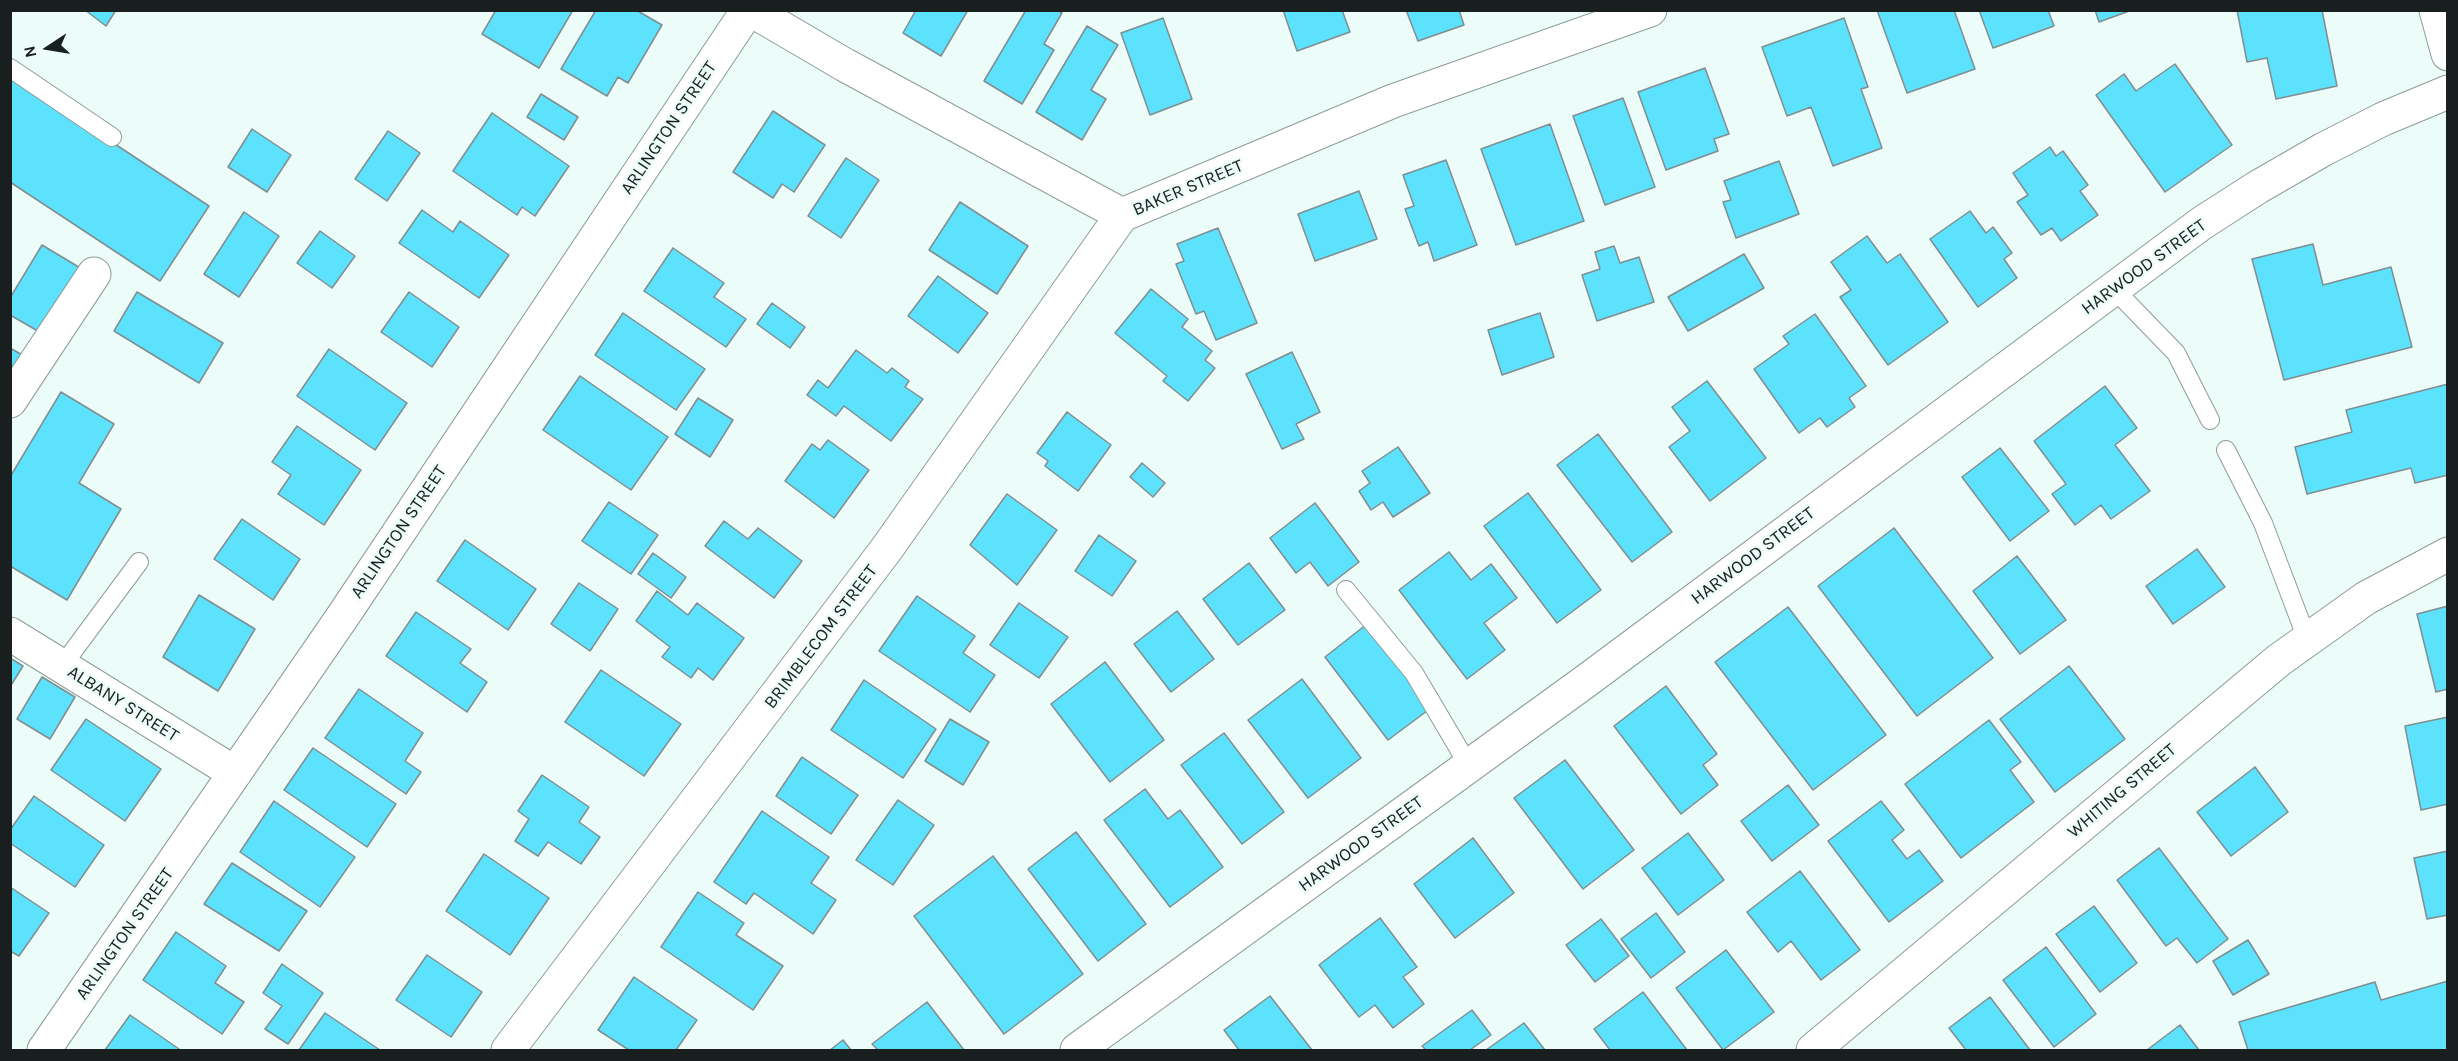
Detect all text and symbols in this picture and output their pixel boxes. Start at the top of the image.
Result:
north arrow [18,18,78,78]
text: N [19,44,40,59]
street label: ARLINGTON STREET [616,57,722,199]
street label: BAKER STREET [1129,155,1247,221]
street label: HARWOOD STREET [2077,214,2211,320]
street label: ARLINGTON STREET [346,461,452,603]
street label: HARWOOD STREET [1687,503,1819,609]
street label: BRIMBLECOM STREET [760,561,882,713]
street label: ALBANY STREET [63,661,183,747]
street label: WHITING STREET [2063,739,2181,843]
street label: HARWOOD STREET [1294,791,1428,897]
street label: ARLINGTON STREET [71,864,179,1004]

